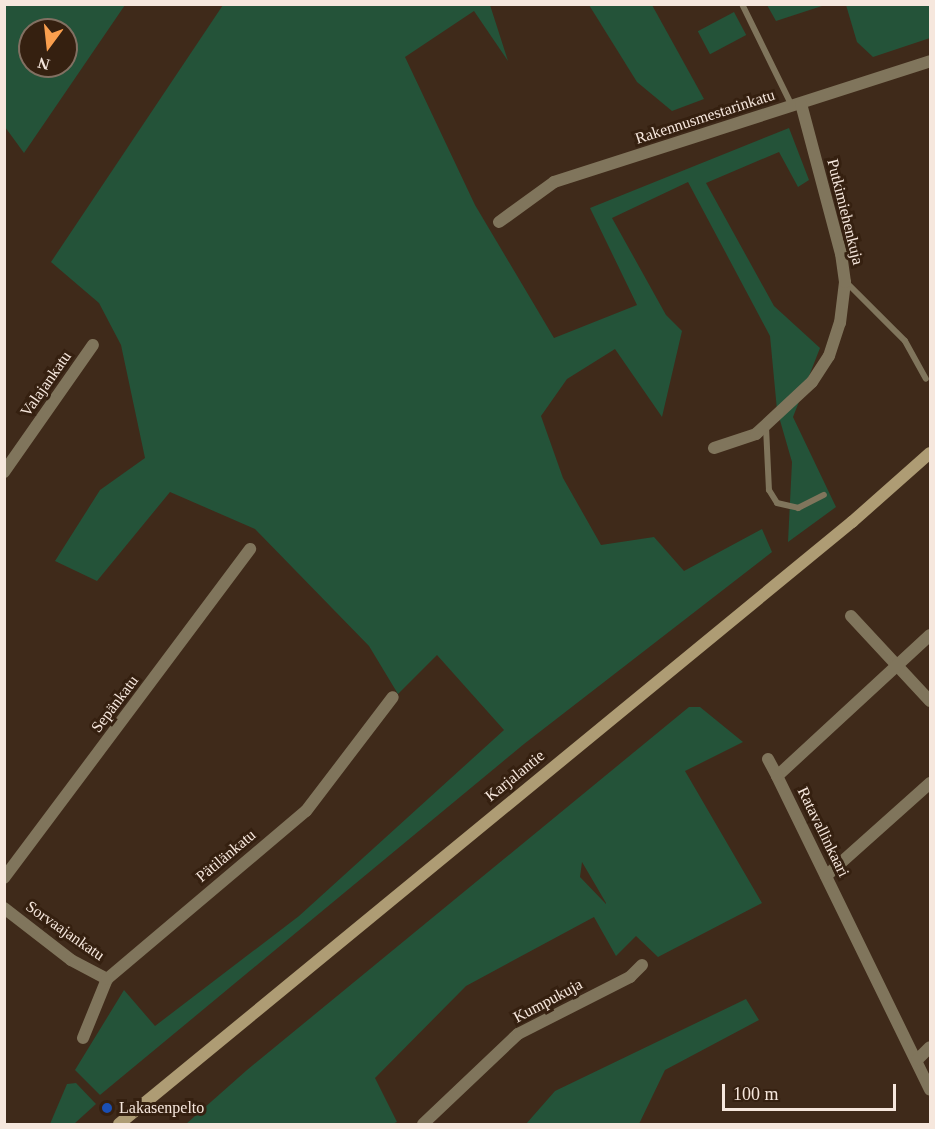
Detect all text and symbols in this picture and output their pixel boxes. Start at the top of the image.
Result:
north arrow [18,18,78,78]
text: N [36,54,52,74]
street label: Rakennusmestarinkatu [633,85,777,149]
street label: Putkimiehenkuja [823,157,867,267]
street label: Valajankatu [16,348,76,420]
street label: Sepänkatu [87,672,143,736]
street label: Karjalantie [481,746,549,806]
street label: Ratavallinkaari [793,784,853,880]
street label: Pätilänkatu [192,826,260,886]
street label: Sorvaajankatu [22,897,108,965]
street label: Kumpukuja [510,975,586,1027]
scale bar [725,1072,899,1110]
text: 100 m [733,1084,779,1104]
place label: Lakasenpelto [119,1098,204,1118]
marker: Lakasenpelto [100,1101,114,1115]

